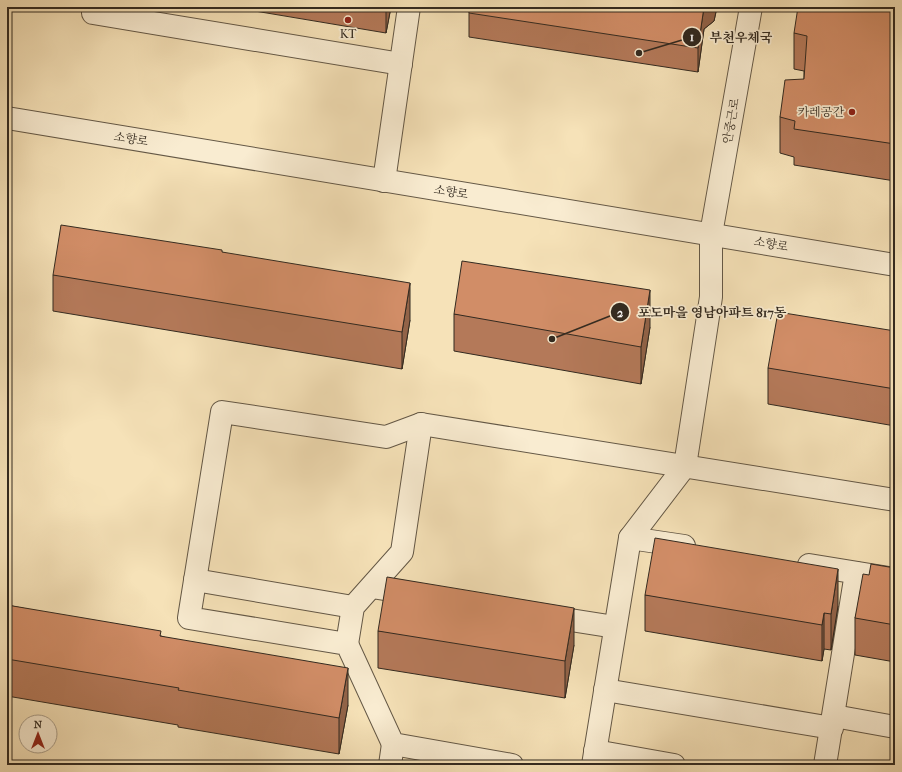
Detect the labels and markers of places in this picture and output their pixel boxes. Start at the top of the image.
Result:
marker: KT [343,15,353,25]
callout: 부천우체국 [682,25,781,50]
place label: KT [340,27,357,41]
place label: 카레공간 [798,105,844,119]
marker: 카레공간 [847,107,857,117]
callout: 포도마을 영남아파트 817동 [610,300,794,325]

